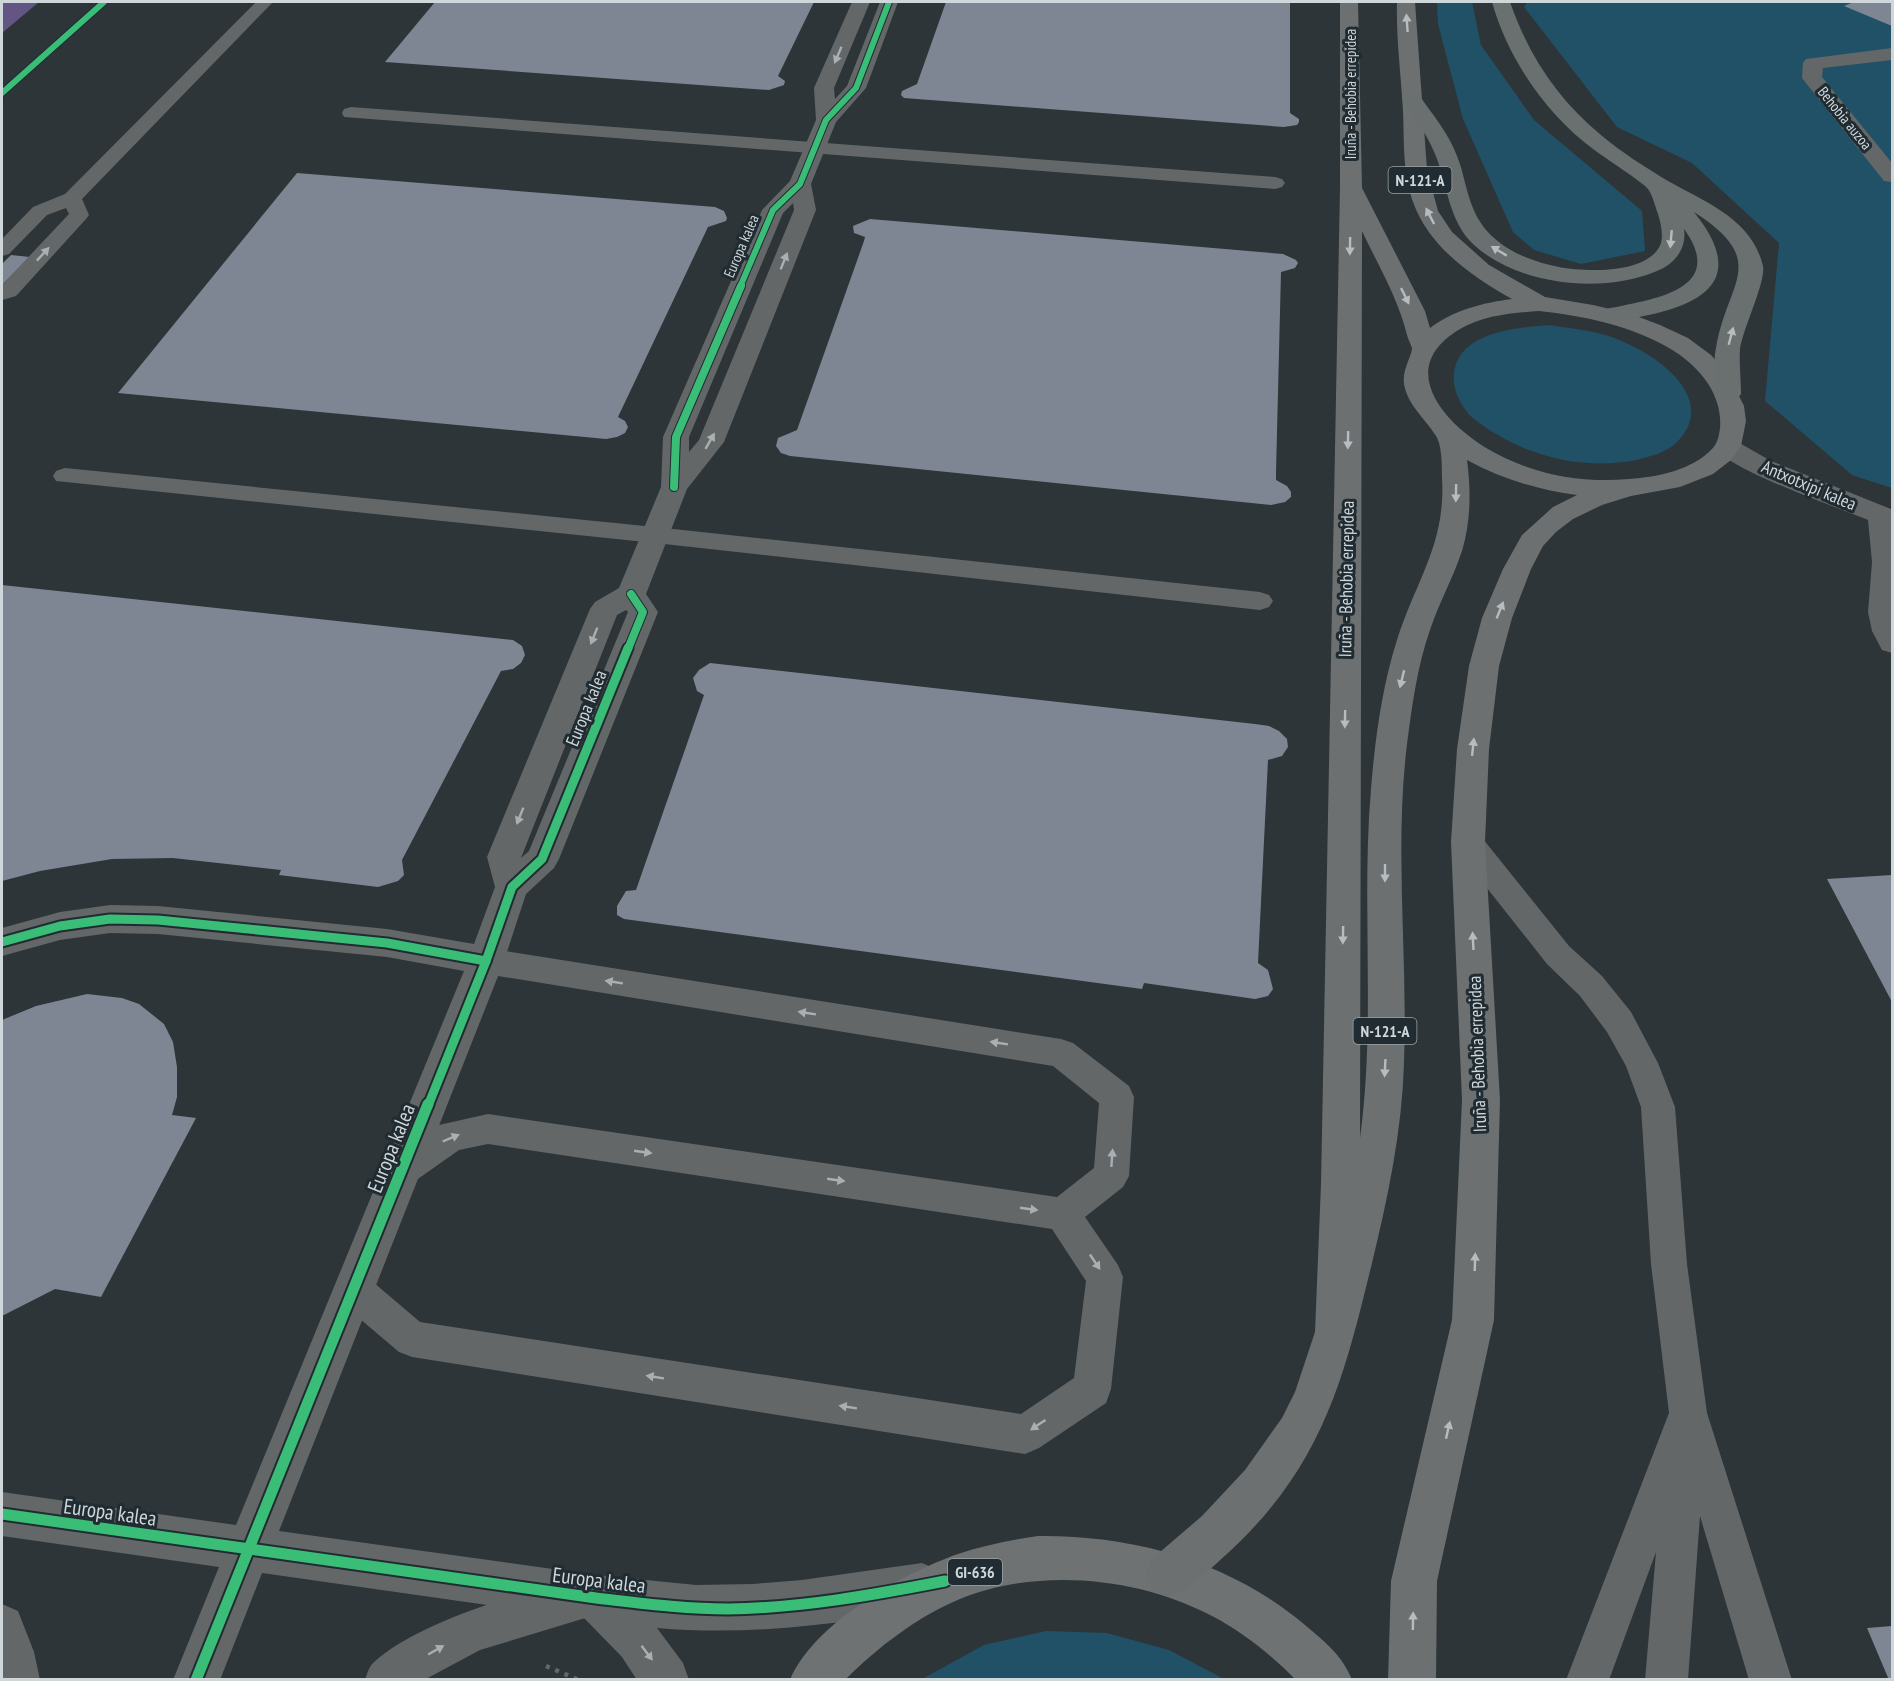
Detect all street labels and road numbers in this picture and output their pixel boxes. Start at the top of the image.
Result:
street label: Iruña - Behobia errepidea [1341,29,1360,159]
street label: Behobia auzoa [1814,83,1876,153]
road number: N-121-A [1388,167,1452,193]
street label: Europa kalea [719,212,763,280]
street label: Antxotxipi kalea [1758,455,1860,515]
street label: Iruña - Behobia errepidea [1333,500,1359,658]
street label: Europa kalea [560,667,612,749]
street label: Iruña - Behobia errepidea [1463,975,1491,1133]
road number: N-121-A [1354,1018,1416,1044]
street label: Europa kalea [361,1100,421,1196]
street label: Europa kalea [62,1492,158,1532]
road number: GI-636 [948,1559,1002,1585]
street label: Europa kalea [551,1561,647,1599]

